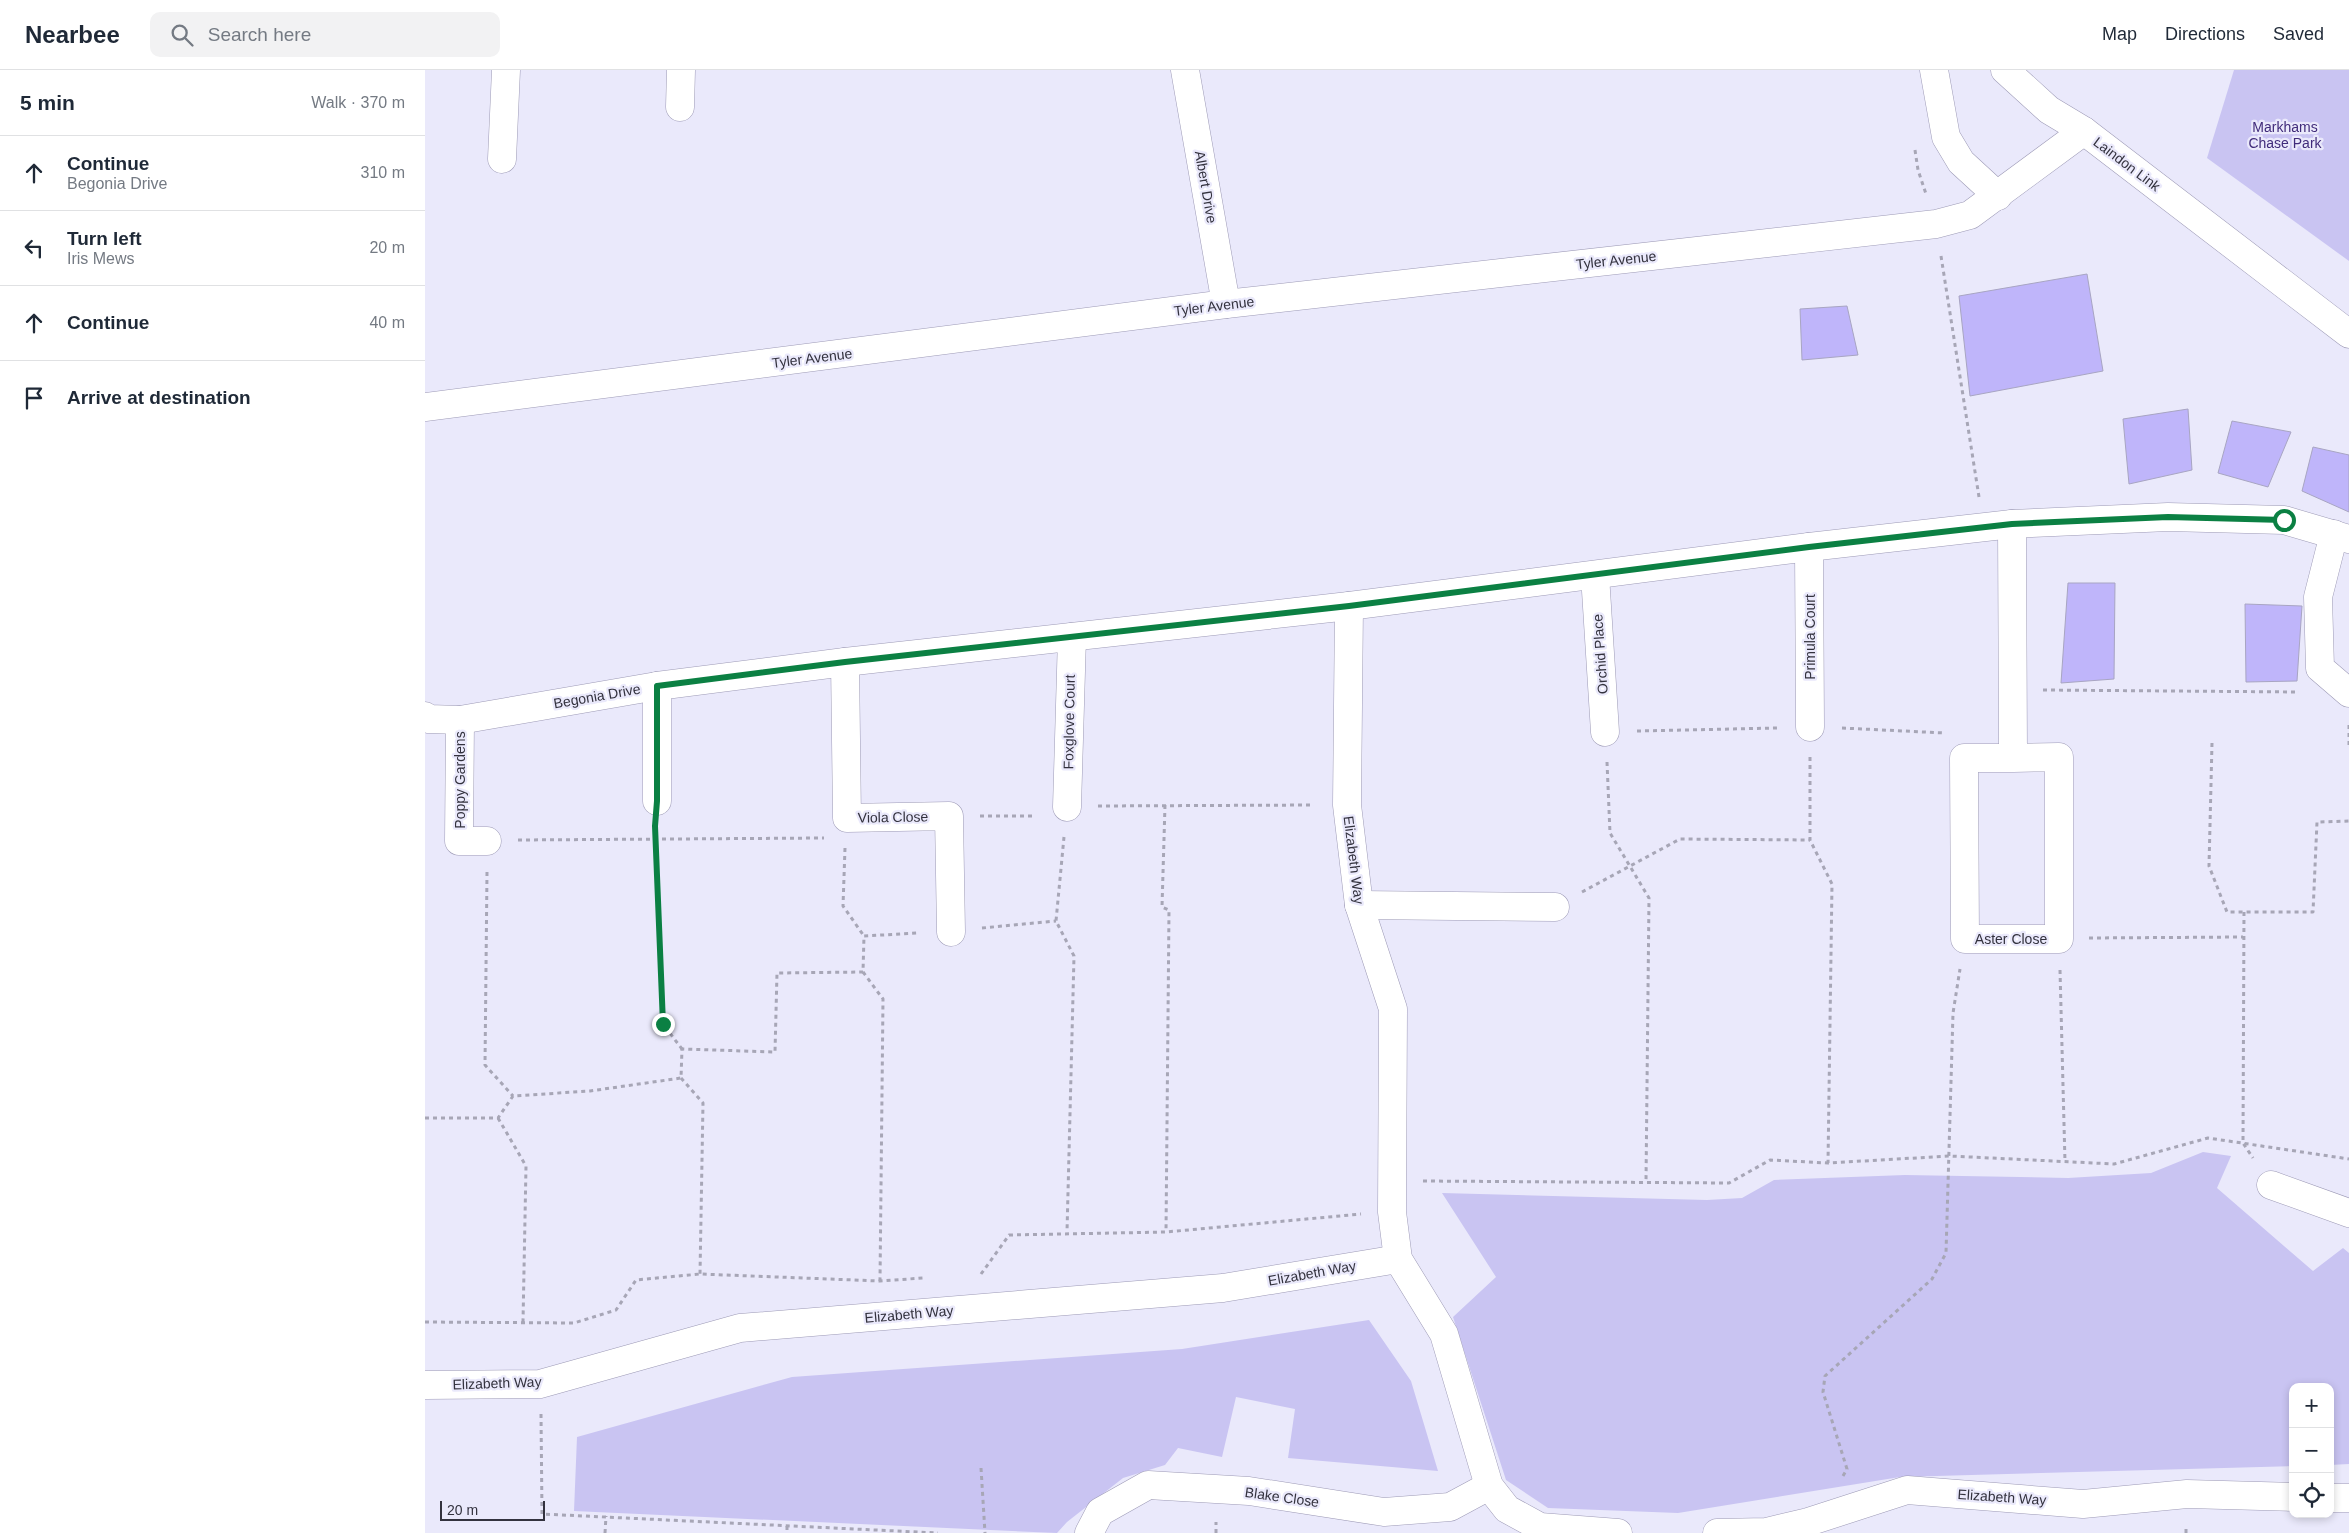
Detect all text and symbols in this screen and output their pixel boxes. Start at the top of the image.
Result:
search box [150,12,500,57]
text: Nearbee [25,21,120,48]
icon: search [168,21,196,49]
text: Search here [208,24,311,45]
text: Map [2102,24,2137,44]
text: Directions [2165,24,2245,44]
text: Saved [2273,24,2324,44]
text: 5 min [20,91,75,114]
text: Walk · 370 m [311,94,405,111]
park label: Markhams Chase Park [2248,119,2323,151]
street label: Laindon Link [2090,134,2164,195]
street label: Albert Drive [1192,150,1220,225]
text: Continue [67,153,149,174]
icon: ahead [20,159,48,187]
text: 310 m [361,164,405,181]
text: Begonia Drive [67,175,168,192]
text: Turn left [67,228,142,249]
icon: left [20,234,48,262]
text: 20 m [369,239,405,256]
street label: Tyler Avenue [1575,248,1657,272]
text: Iris Mews [67,250,135,267]
street label: Tyler Avenue [1173,293,1255,319]
icon: ahead [20,309,48,337]
text: Continue [67,312,149,333]
text: 40 m [369,314,405,331]
street label: Tyler Avenue [771,345,853,371]
icon: arrive [20,384,48,412]
text: Arrive at destination [67,387,251,408]
route start [2273,509,2296,532]
street label: Primula Court [1802,594,1818,680]
street label: Orchid Place [1589,613,1611,695]
street label: Foxglove Court [1060,674,1078,770]
street label: Begonia Drive [552,680,642,712]
street label: Poppy Gardens [452,731,468,829]
street label: Viola Close [858,808,929,826]
street label: Elizabeth Way [1341,815,1367,905]
street label: Aster Close [1975,931,2047,947]
route end [652,1013,675,1036]
street label: Elizabeth Way [1267,1257,1357,1289]
street label: Elizabeth Way [864,1302,954,1326]
street label: Elizabeth Way [452,1373,542,1393]
map controls [2289,1383,2334,1518]
button: + [2289,1383,2334,1428]
button: − [2289,1428,2334,1473]
button: locate [2289,1473,2334,1518]
street label: Blake Close [1244,1484,1320,1510]
street label: Elizabeth Way [1957,1486,2047,1508]
scale bar [440,1498,545,1521]
text: 20 m [447,1502,478,1518]

